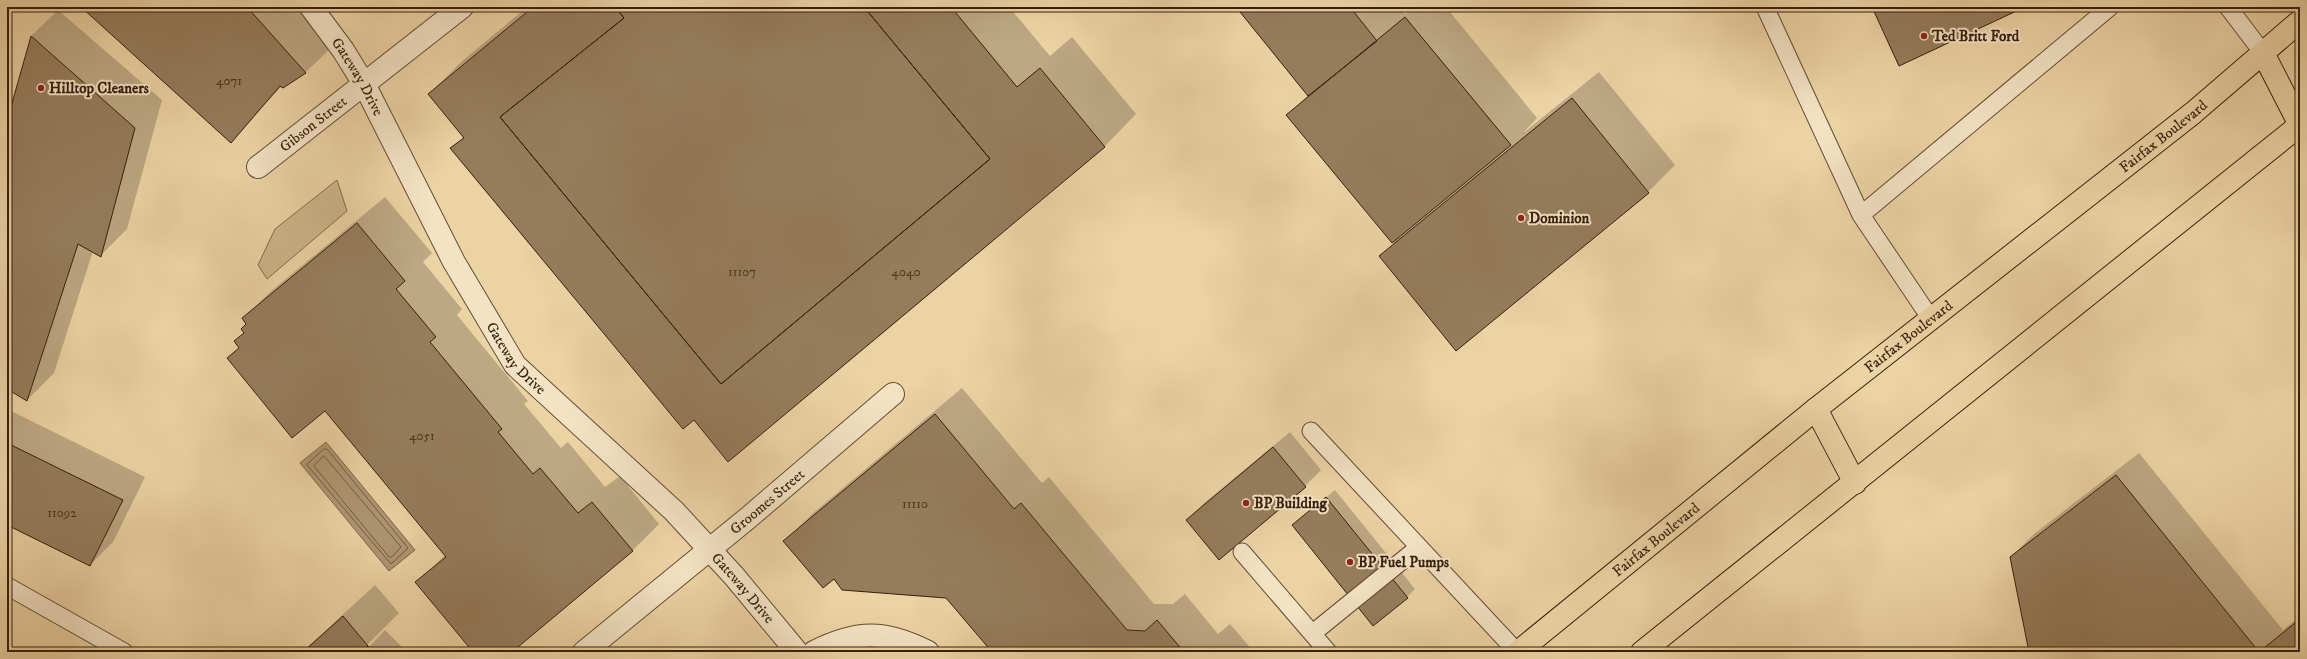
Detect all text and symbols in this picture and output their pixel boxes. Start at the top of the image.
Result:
place label: Ted Britt Ford [1931,27,2020,46]
marker: Ted Britt Ford [1919,31,1929,41]
street label: Gateway Drive [327,34,387,119]
house number: 4071 [216,73,242,89]
place label: Hilltop Cleaners [49,79,149,98]
marker: Hilltop Cleaners [36,83,46,93]
street label: Gibson Street [276,92,351,156]
street label: Fairfax Boulevard [2116,96,2212,177]
place label: Dominion [1529,209,1590,228]
marker: Dominion [1516,213,1526,223]
house number: 11107 [728,264,756,280]
house number: 4040 [892,264,920,280]
street label: Fairfax Boulevard [1861,296,1957,377]
street label: Gateway Drive [482,319,550,399]
house number: 4051 [409,428,435,444]
street label: Groomes Street [726,465,809,539]
place label: BP Building [1254,494,1328,513]
house number: 11110 [902,496,928,512]
marker: BP Building [1241,498,1251,508]
street label: Fairfax Boulevard [1609,498,1704,581]
house number: 11092 [47,505,77,521]
street label: Gateway Drive [707,549,778,628]
place label: BP Fuel Pumps [1358,553,1449,572]
marker: BP Fuel Pumps [1345,557,1355,567]

